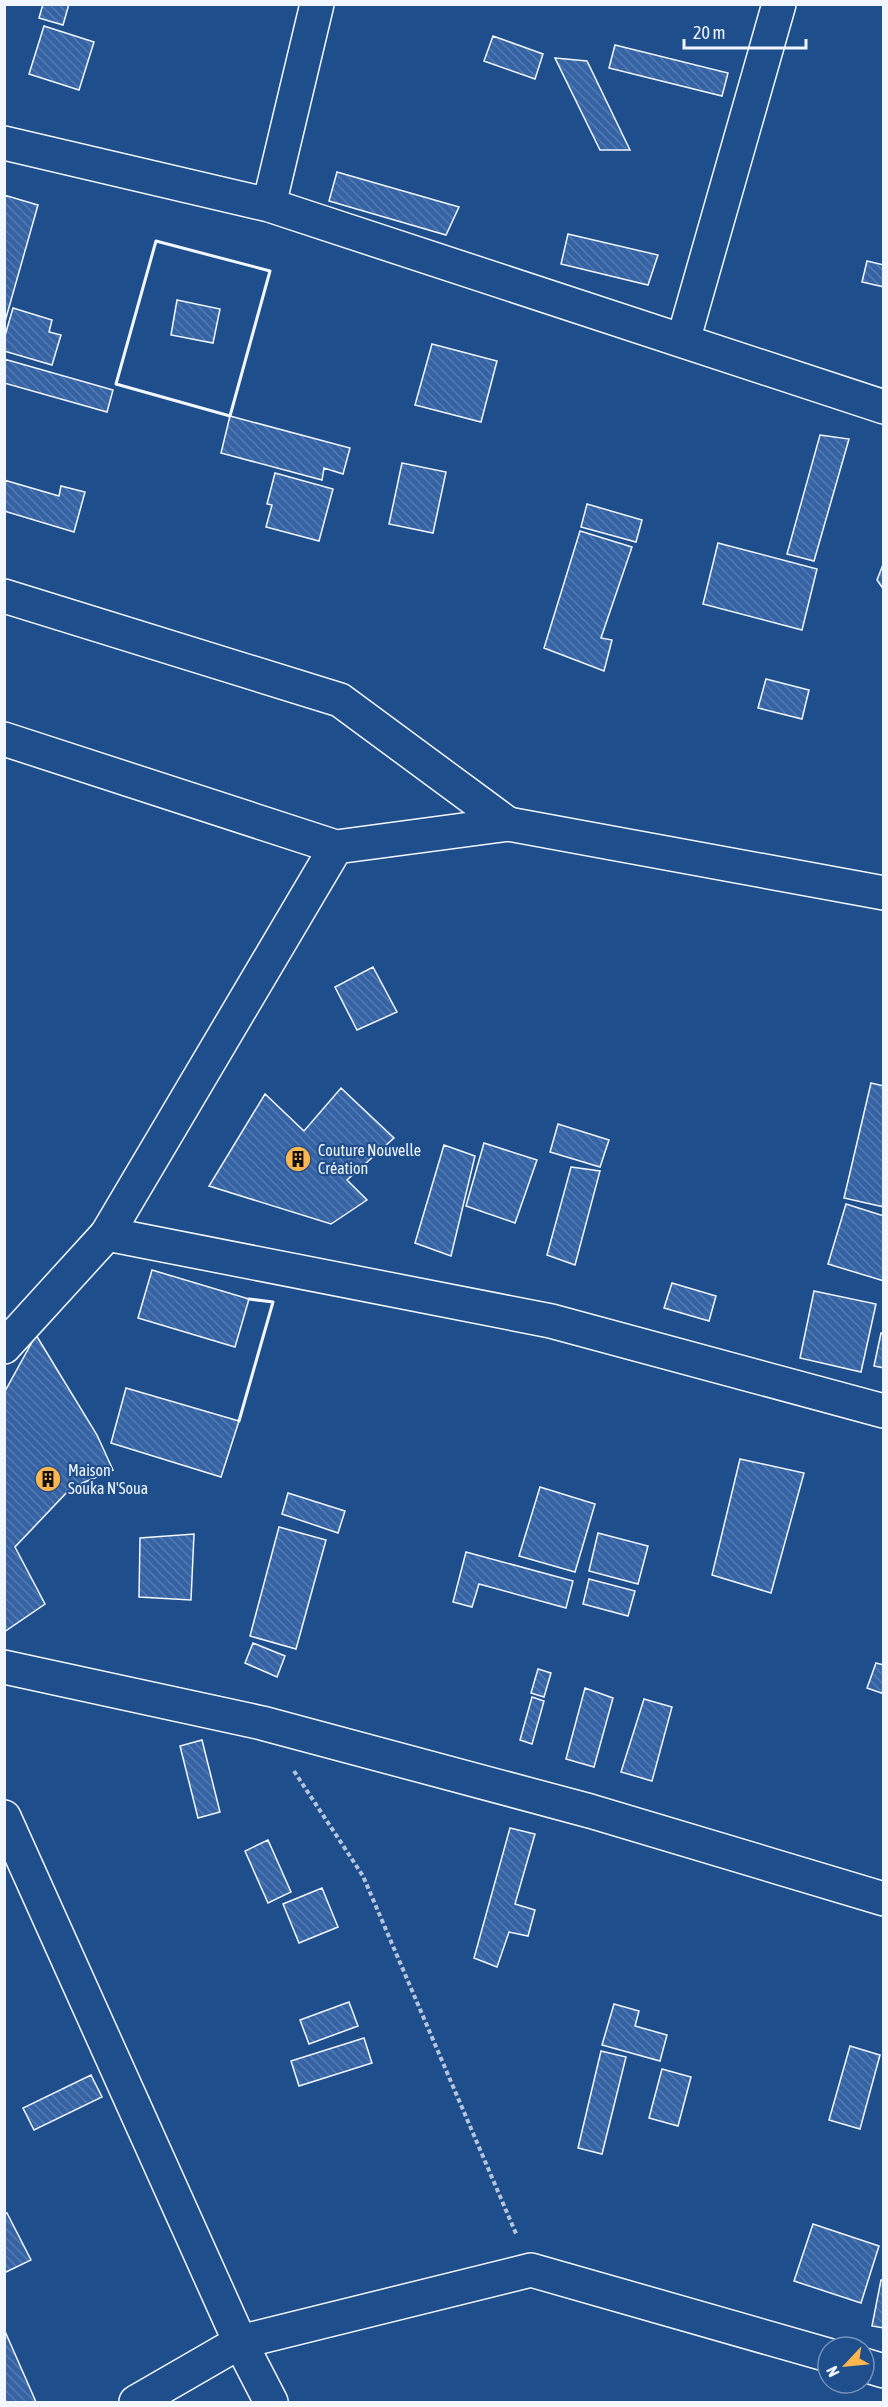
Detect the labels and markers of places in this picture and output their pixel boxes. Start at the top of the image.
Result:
place label: Couture Nouvelle Création [318,1141,421,1177]
building icon: Couture Nouvelle Création [283,1144,313,1174]
place label: Maison Souka N'Soua [68,1461,148,1497]
building icon: Maison Souka N'Soua [33,1464,63,1494]

